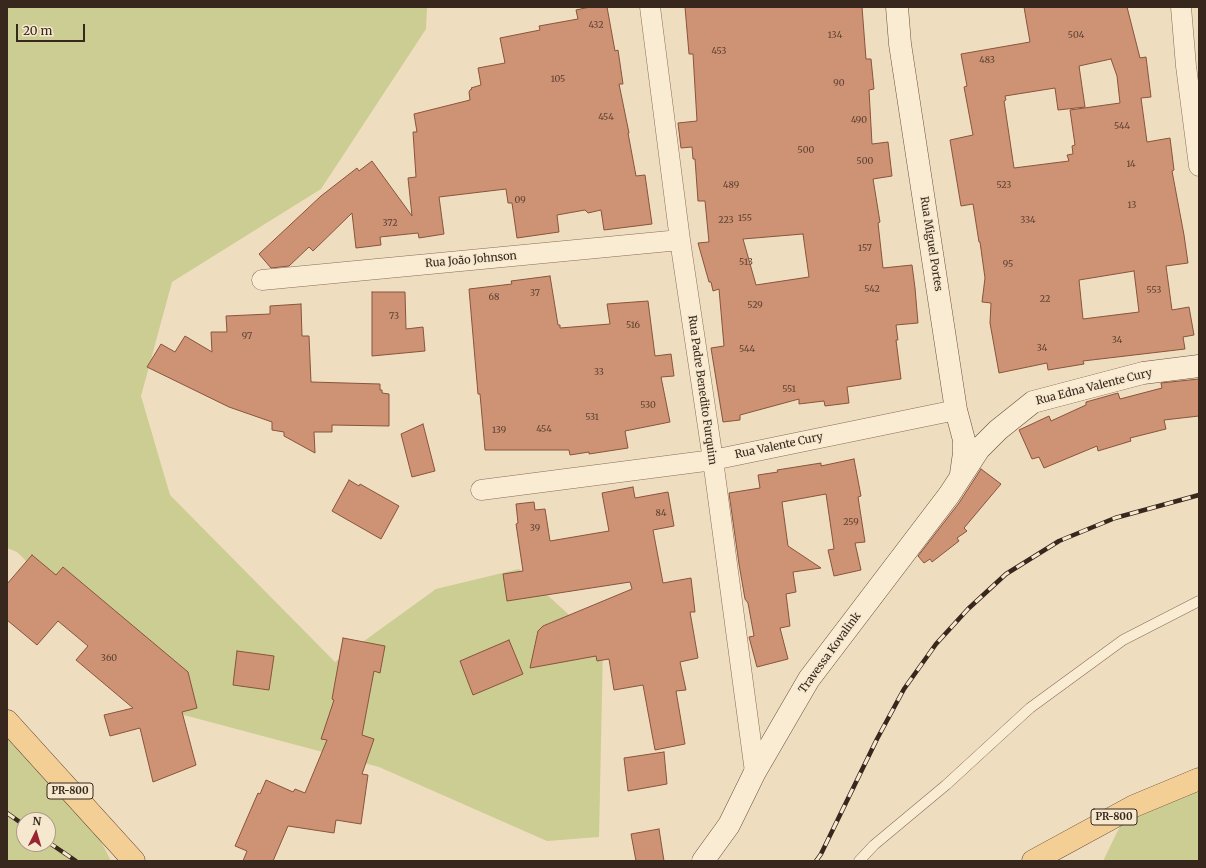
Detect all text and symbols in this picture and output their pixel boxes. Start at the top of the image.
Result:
scale bar [18,16,87,42]
house number: 432 [589,20,603,30]
text: 20 m [23,23,52,38]
house number: 134 [828,30,842,40]
house number: 504 [1068,30,1084,40]
house number: 453 [712,46,726,56]
house number: 483 [979,55,995,65]
house number: 105 [551,74,565,84]
house number: 90 [833,78,845,88]
house number: 454 [598,112,614,122]
house number: 490 [851,115,867,125]
house number: 544 [1114,121,1130,131]
house number: 500 [798,145,814,155]
house number: 500 [857,156,873,166]
house number: 14 [1126,159,1136,169]
house number: 489 [723,180,739,190]
house number: 523 [996,180,1012,190]
house number: 09 [514,195,526,205]
street label: Rua Miguel Portes [917,196,945,292]
house number: 13 [1128,200,1136,210]
house number: 155 [738,213,752,223]
house number: 223 [718,215,734,225]
house number: 334 [1020,215,1036,225]
house number: 372 [382,218,398,228]
house number: 157 [858,243,872,253]
street label: Rua João Johnson [425,249,517,271]
house number: 513 [739,257,753,267]
house number: 95 [1003,259,1013,269]
house number: 542 [864,284,880,294]
house number: 553 [1147,285,1161,295]
house number: 37 [530,288,540,298]
house number: 68 [489,292,499,302]
house number: 22 [1040,294,1050,304]
house number: 529 [747,300,763,310]
house number: 73 [389,311,399,321]
street label: Rua Padre Benedito Furquim [685,314,719,466]
house number: 516 [626,320,640,330]
house number: 97 [242,331,252,341]
house number: 34 [1112,335,1122,345]
house number: 34 [1037,343,1047,353]
house number: 544 [739,344,755,354]
street label: Rua Edna Valente Cury [1035,366,1153,408]
house number: 33 [594,367,604,377]
house number: 551 [782,384,796,394]
house number: 530 [640,400,656,410]
house number: 531 [585,412,599,422]
house number: 454 [536,424,552,434]
house number: 139 [492,425,506,435]
street label: Rua Valente Cury [734,430,824,462]
house number: 84 [656,508,666,518]
house number: 259 [843,517,859,527]
house number: 39 [530,523,540,533]
street label: Travessa Kovalink [796,610,864,696]
house number: 360 [101,653,117,663]
road number: PR-800 [47,783,93,799]
road number: PR-800 [1091,809,1137,825]
north arrow [16,812,56,852]
text: N [32,814,42,828]

